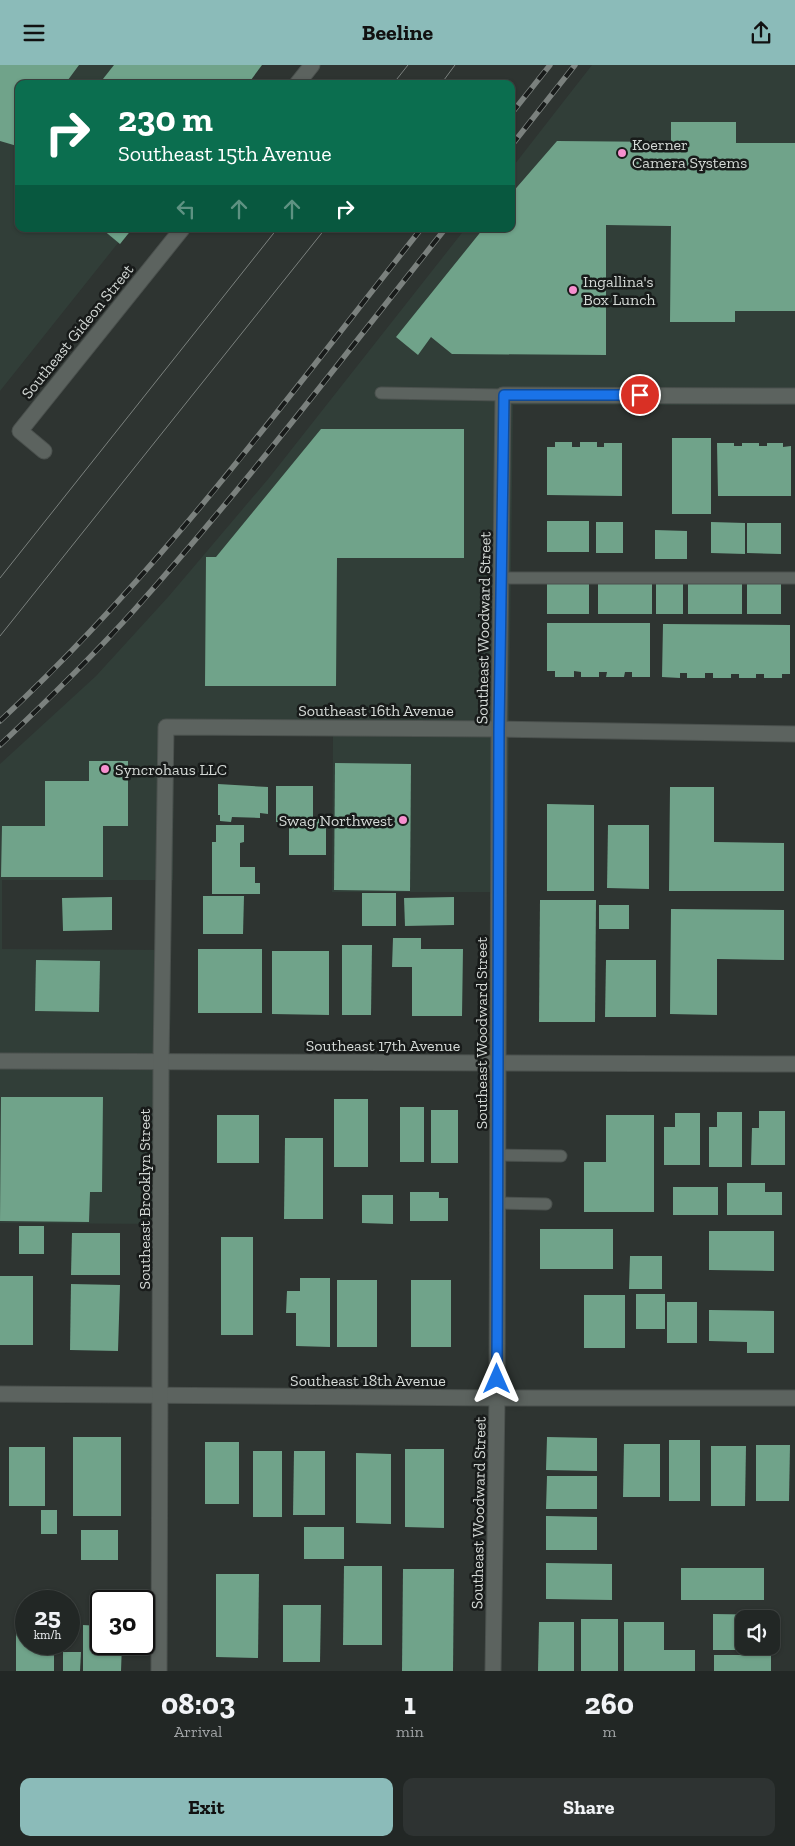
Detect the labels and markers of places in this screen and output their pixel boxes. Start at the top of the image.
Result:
place label: Koerner Camera Systems [632,135,747,172]
marker: Koerner Camera Systems [616,147,628,159]
place label: Ingallina's Box Lunch [583,272,656,309]
marker: Ingallina's Box Lunch [567,284,579,296]
pin [619,374,661,416]
place label: Syncrohaus LLC [115,760,227,779]
marker: Syncrohaus LLC [99,763,111,775]
place label: Swag Northwest [279,811,393,830]
marker: Swag Northwest [397,814,409,826]

